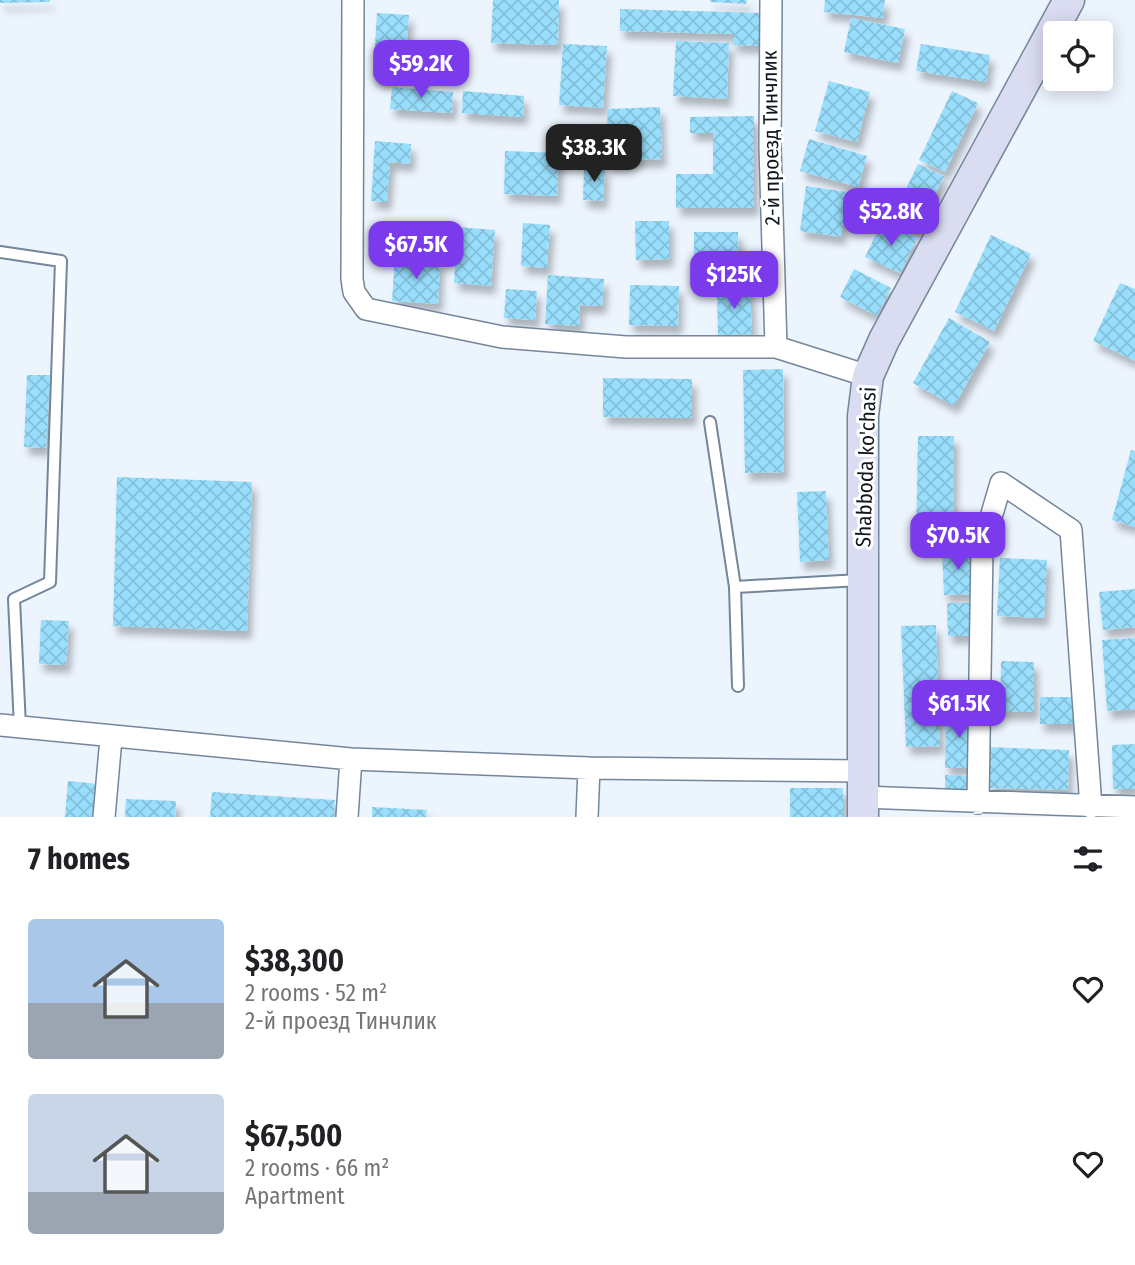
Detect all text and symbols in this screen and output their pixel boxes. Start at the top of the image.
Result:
map controls [1043,21,1113,91]
button: locate [1043,21,1113,91]
pin: $59.2K [364,41,478,100]
text: $59.2K [389,49,453,77]
street label: 2-й проезд Тинчлик [756,50,786,226]
pin: $38.3K [537,124,651,184]
text: $38.3K [562,133,626,161]
pin: $52.8K [834,188,948,248]
text: $52.8K [859,197,923,225]
pin: $67.5K [359,222,473,281]
text: $67.5K [384,230,448,258]
pin: $125K [685,252,783,311]
text: $125K [706,260,762,288]
street label: Shabboda ko'chasi [850,386,882,548]
pin: $70.5K [901,512,1015,572]
text: $70.5K [926,521,990,549]
pin: $61.5K [902,680,1016,740]
text: $61.5K [928,689,990,717]
icon: filters [1069,840,1107,878]
text: 7 homes [28,841,130,877]
text: $38,300 [245,943,344,979]
icon: home [84,947,168,1031]
icon: heart [1069,970,1107,1008]
text: 2 rooms · 52 m² [245,979,387,1007]
text: 2-й проезд Тинчлик [245,1007,437,1035]
text: $67,500 [245,1118,342,1154]
icon: home [84,1122,168,1206]
icon: heart [1069,1145,1107,1183]
text: 2 rooms · 66 m² [245,1154,389,1182]
text: Apartment [245,1182,345,1210]

